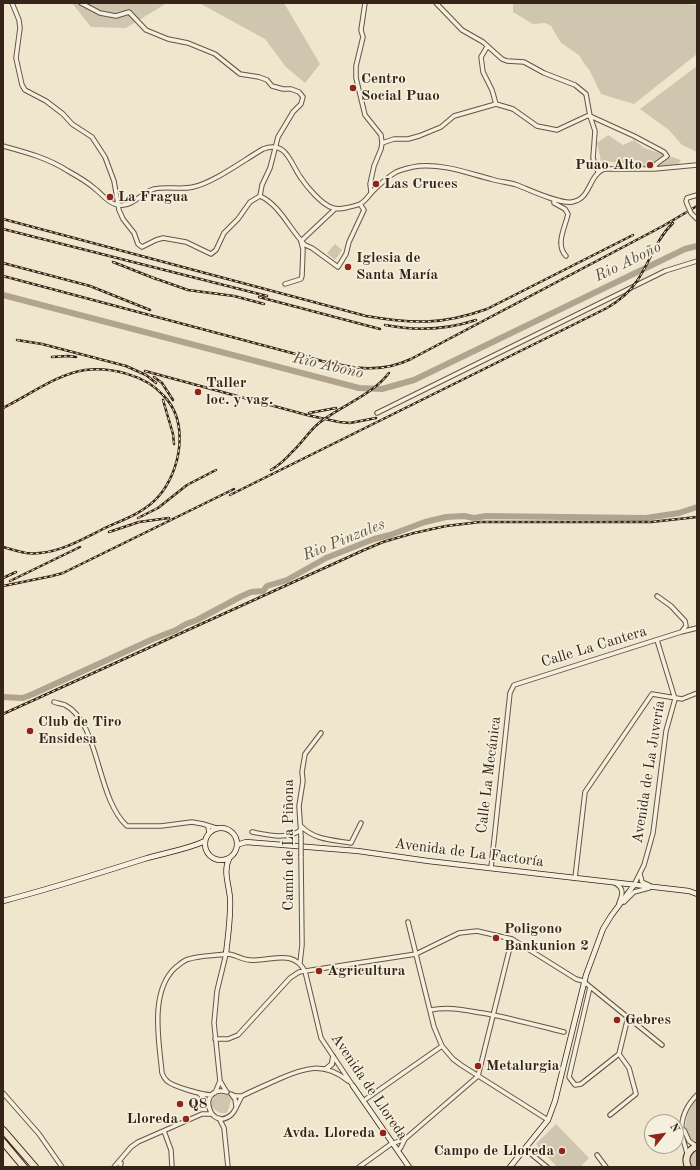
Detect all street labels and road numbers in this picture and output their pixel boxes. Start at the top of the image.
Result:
street label: Calle La Cantera [539,622,649,672]
street label: Avenida de La Juvería [629,699,669,845]
street label: Calle La Mecánica [473,715,505,835]
street label: Camín de La Piñona [280,779,298,911]
street label: Avenida de La Factoría [393,835,545,871]
street label: Avenida de Lloreda [327,1030,411,1144]

